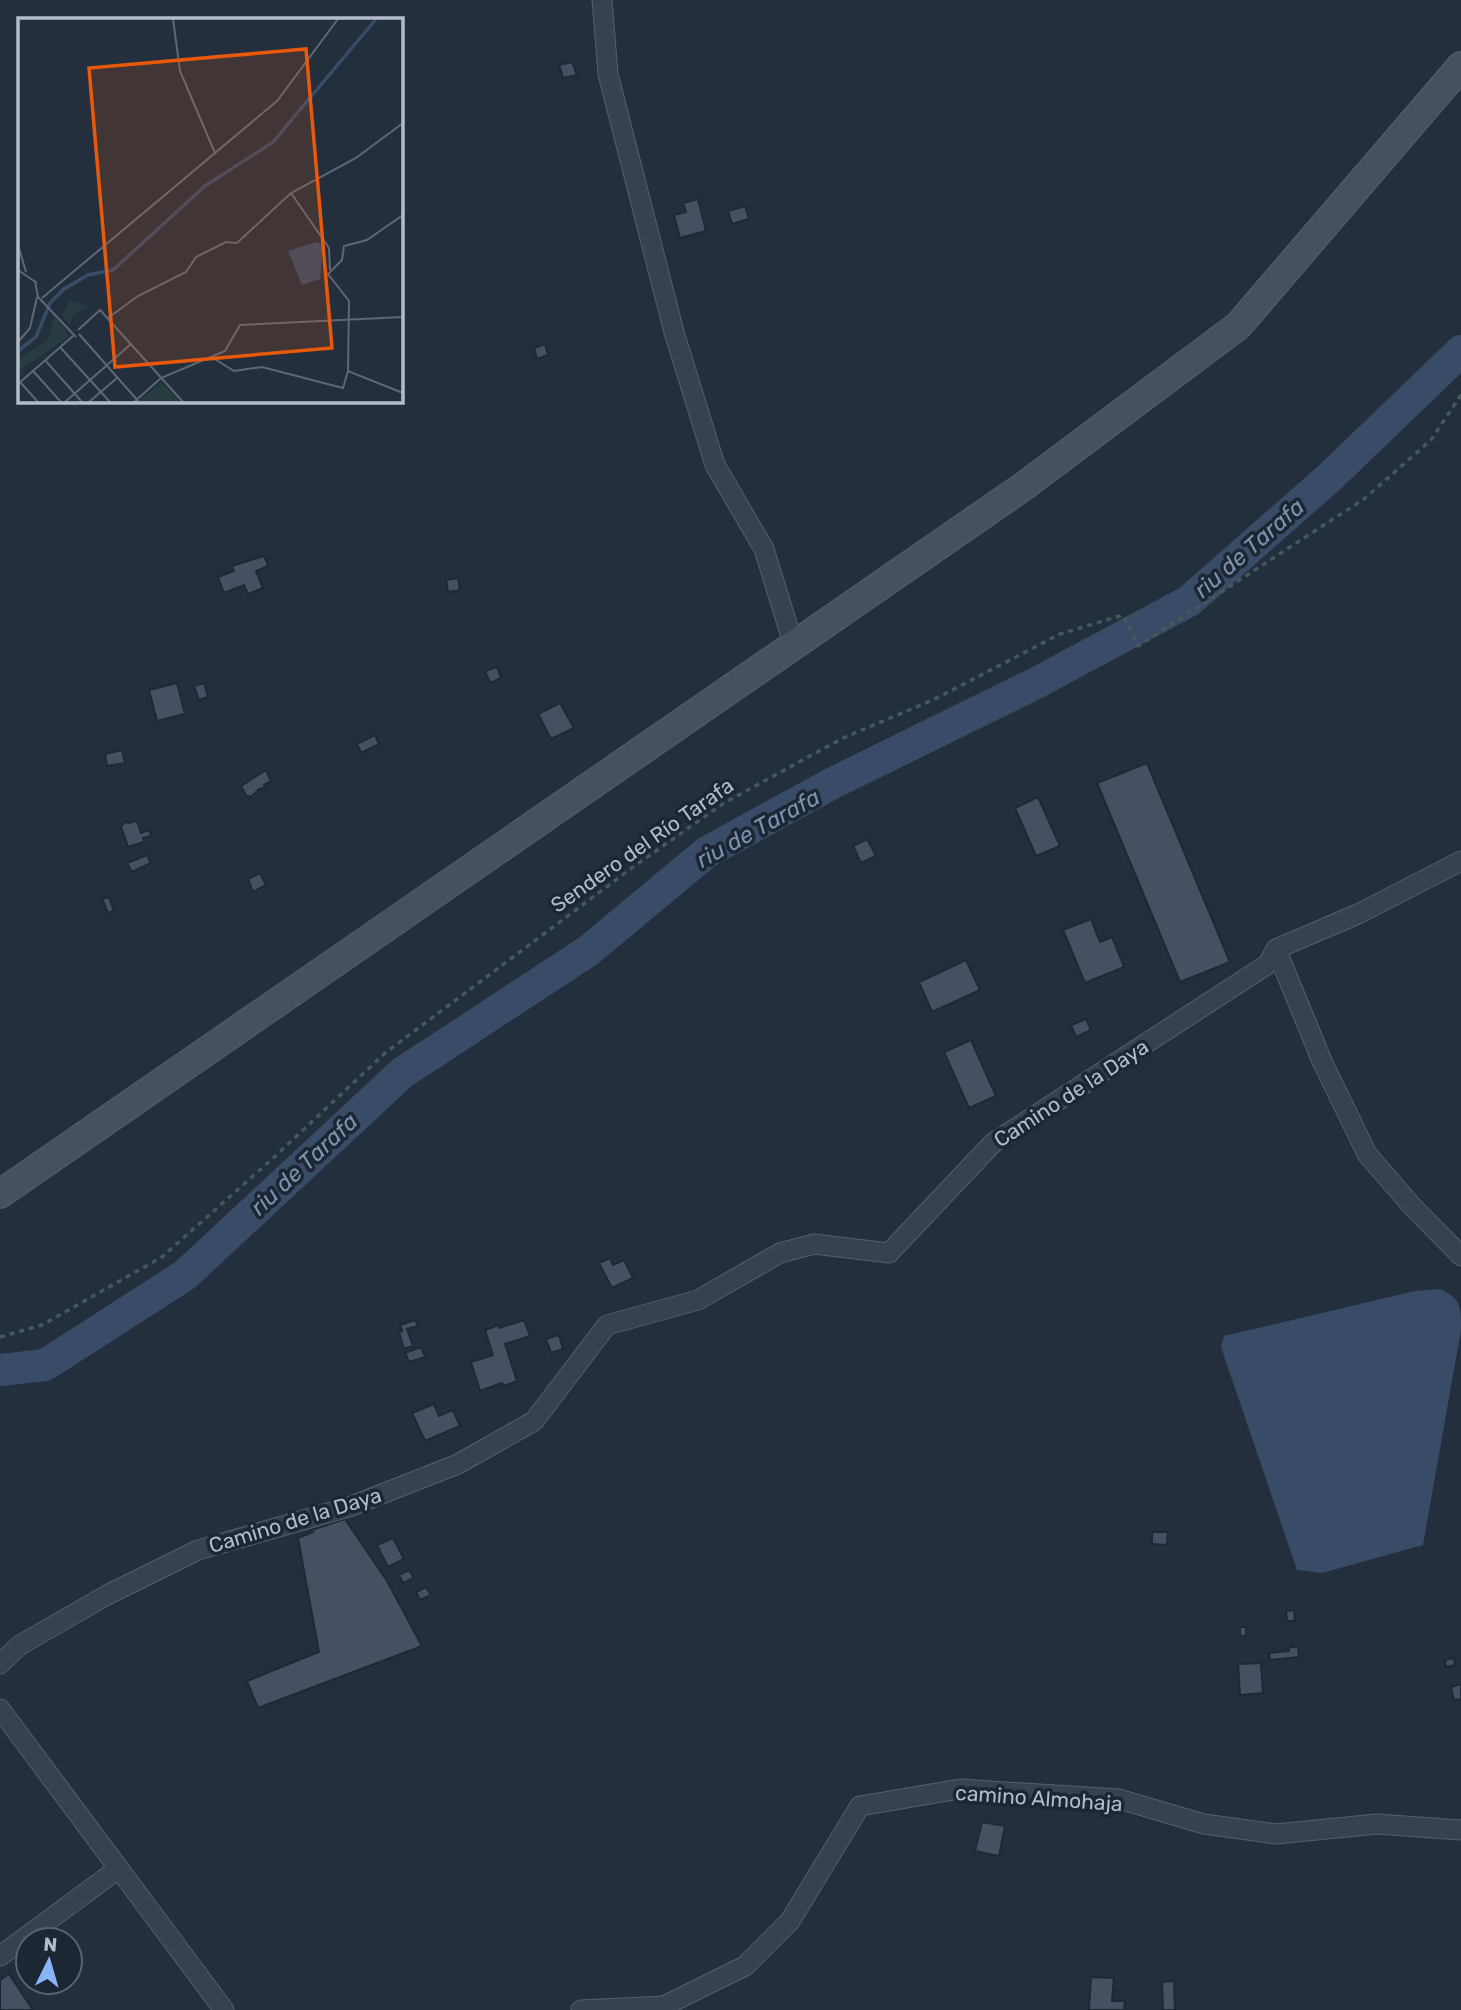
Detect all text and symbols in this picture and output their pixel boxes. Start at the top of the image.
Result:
inset map [18,18,402,402]
water label: riu de Tarafa [1188,493,1310,603]
street label: Sendero del Río Tarafa [546,772,738,918]
water label: riu de Tarafa [691,783,825,873]
street label: Camino de la Daya [989,1034,1153,1152]
water label: riu de Tarafa [244,1107,364,1221]
street label: Camino de la Daya [206,1482,384,1558]
street label: camino Almohaja [954,1780,1124,1816]
north arrow [14,1926,84,1996]
text: N [43,1933,58,1957]

